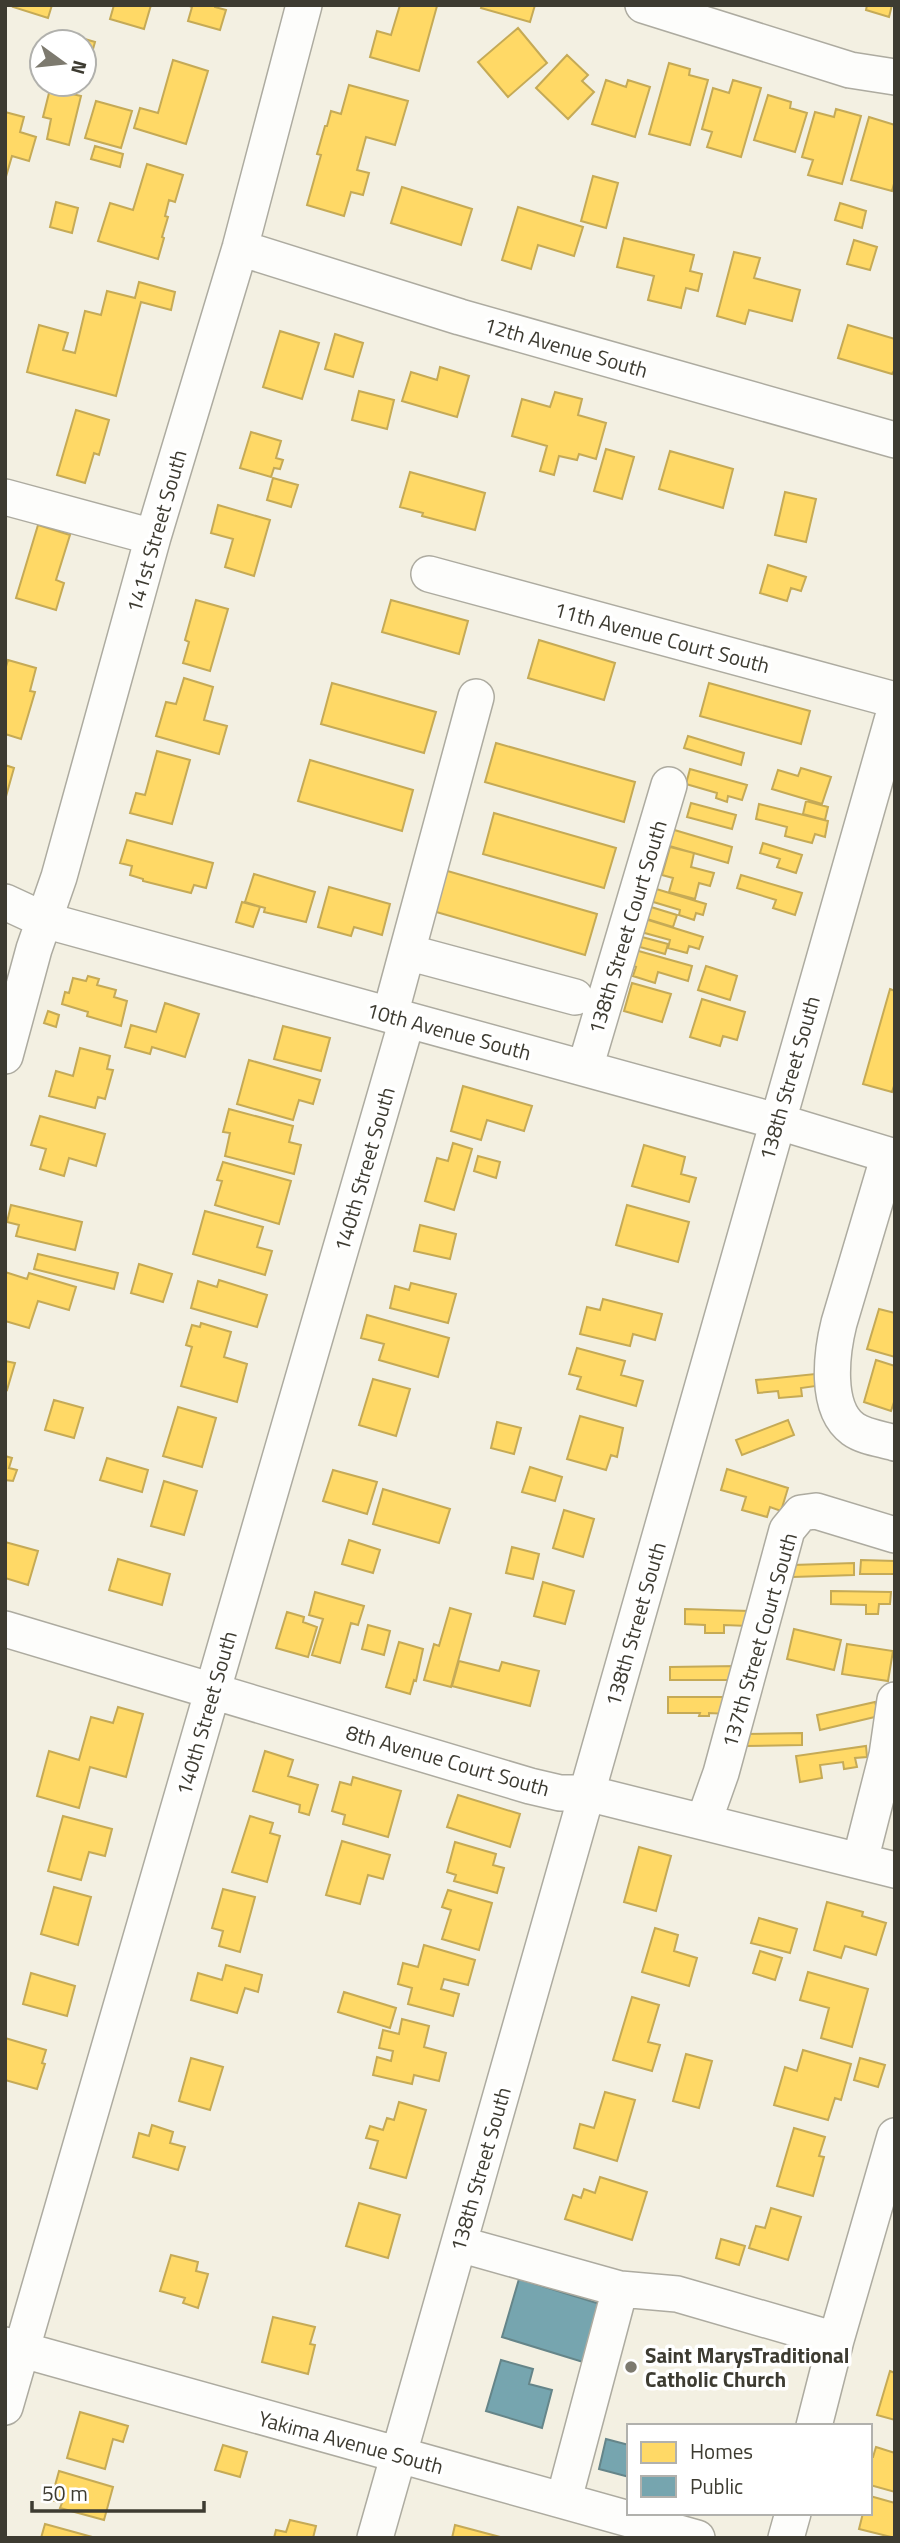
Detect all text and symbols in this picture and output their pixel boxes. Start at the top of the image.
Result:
north arrow [28,28,98,98]
text: N [64,57,96,78]
street label: 12th Avenue South [480,308,652,386]
street label: 141st Street South [117,446,195,616]
street label: 11th Avenue Court South [551,593,773,681]
street label: 138th Street Court South [579,816,675,1038]
street label: 138th Street South [750,992,828,1164]
street label: 10th Avenue South [363,994,535,1068]
street label: 140th Street South [325,1083,403,1255]
street label: 137th Street Court South [713,1529,805,1751]
street label: 138th Street South [596,1538,674,1710]
street label: 140th Street South [167,1627,245,1799]
street label: 8th Avenue Court South [342,1716,554,1804]
street label: 138th Street South [441,2083,519,2255]
place label: Saint MarysTraditional Catholic Church [645,2339,850,2395]
marker: Saint MarysTraditional Catholic Church [623,2359,639,2375]
street label: Yakima Avenue South [255,2402,447,2482]
legend [627,2424,872,2515]
text: Homes [690,2435,753,2467]
scale bar [32,2470,203,2514]
text: Public [690,2470,743,2502]
text: 50 m [42,2477,88,2509]

